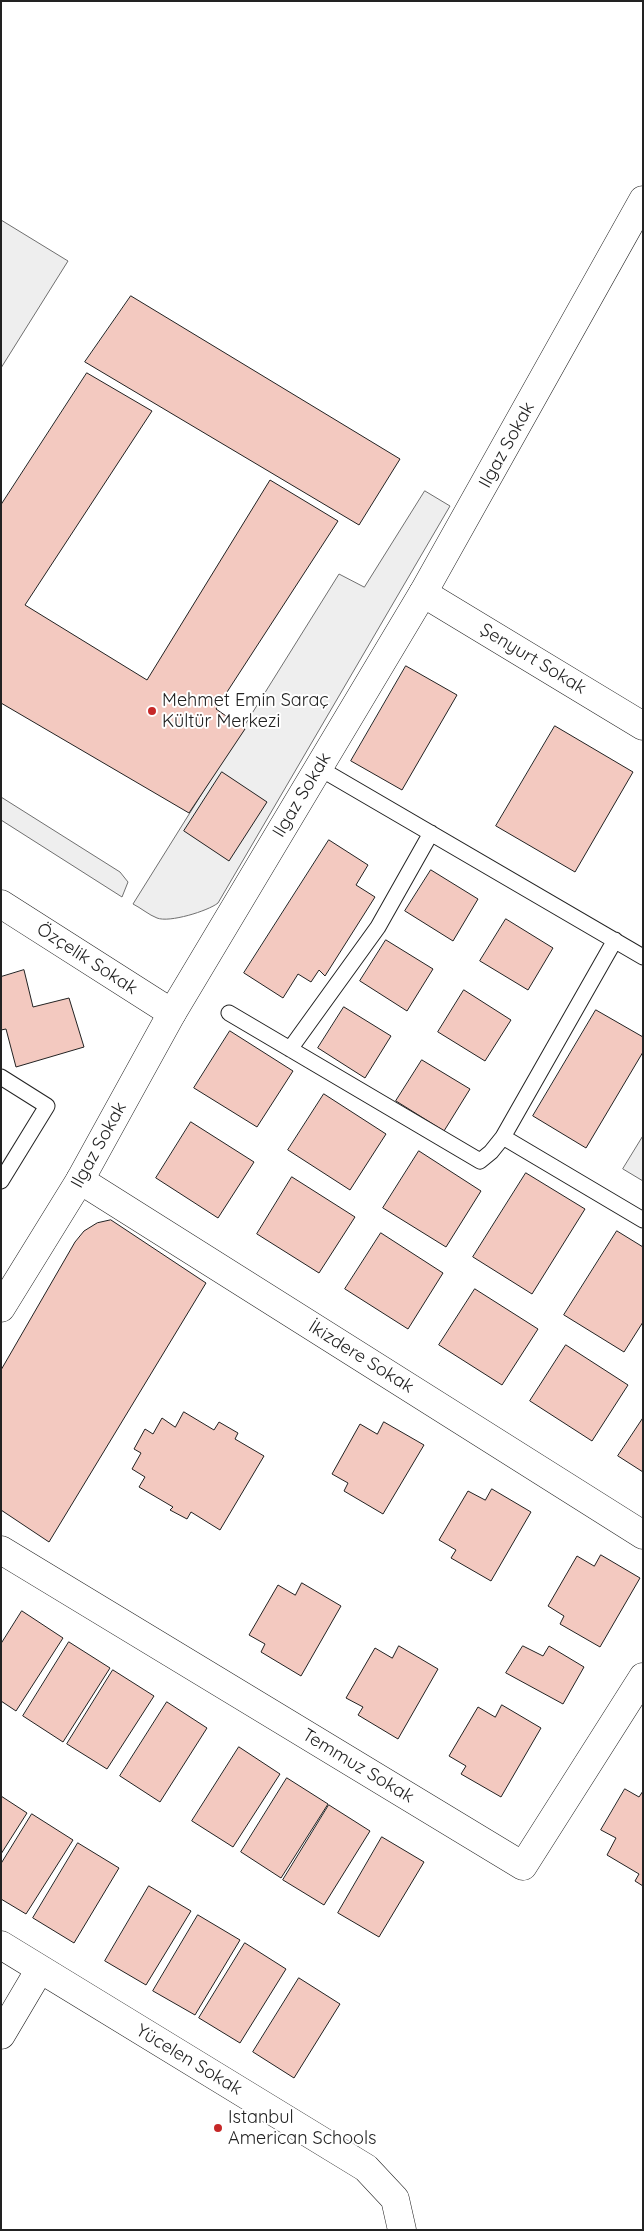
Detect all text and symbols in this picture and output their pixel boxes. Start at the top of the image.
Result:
street label: Ilgaz Sokak [474,398,540,492]
street label: Şenyurt Sokak [476,619,590,699]
place label: Mehmet Emin Saraç Kültür Merkezi [162,690,329,732]
marker: Mehmet Emin Saraç Kültür Merkezi [146,705,158,717]
street label: Ilgaz Sokak [268,749,336,841]
street label: Özçelik Sokak [33,918,141,1000]
street label: Ilgaz Sokak [66,1098,132,1192]
street label: İkizdere Sokak [304,1316,418,1398]
street label: Temmuz Sokak [298,1724,418,1808]
street label: Yücelen Sokak [132,2020,246,2100]
place label: Istanbul American Schools [228,2107,377,2150]
marker: Istanbul American Schools [212,2122,224,2134]

